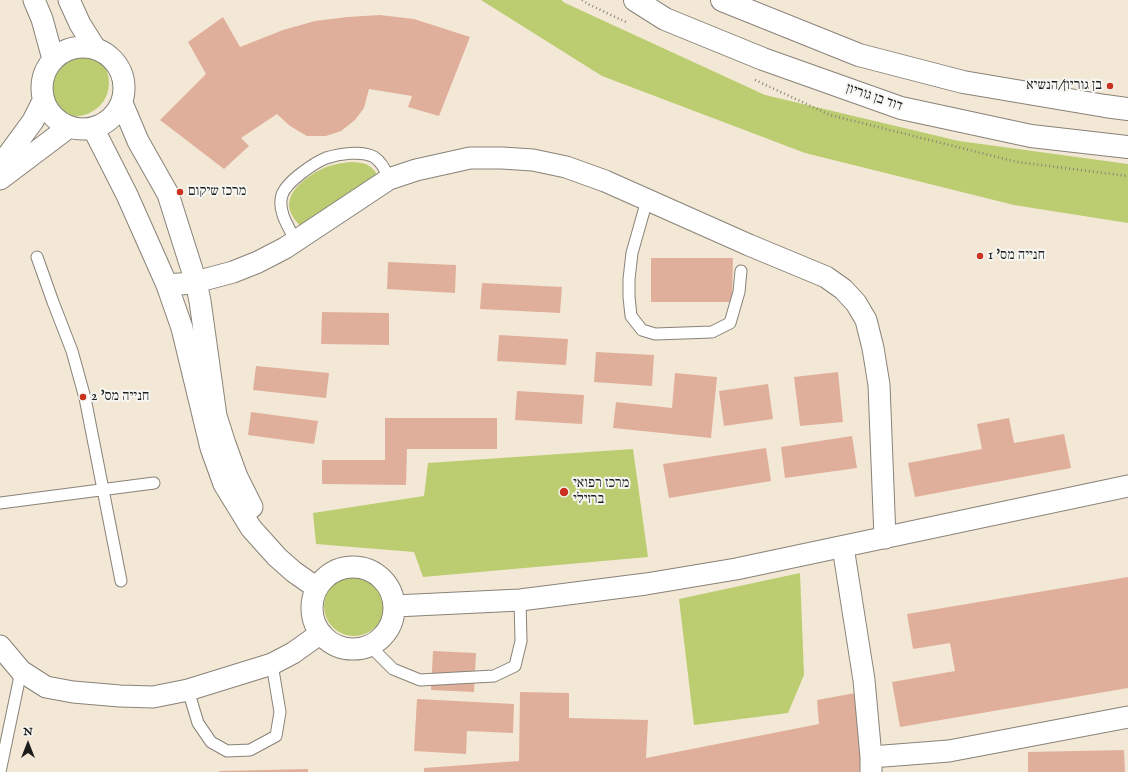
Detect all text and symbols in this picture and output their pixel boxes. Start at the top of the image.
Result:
place label: בן גוריון/הנשיא [1026,78,1102,94]
street label: דוד בן גוריון [844,81,904,115]
marker: בן גוריון/הנשיא [1105,81,1115,91]
place label: מרכז שיקום [188,184,246,200]
marker: מרכז שיקום [175,187,185,197]
place label: חנייה מס' 1 [988,248,1045,264]
marker: חנייה מס' 1 [975,251,985,261]
place label: חנייה מס' 2 [91,389,149,405]
marker: חנייה מס' 2 [78,392,88,402]
place label: מרכז רפואי ברזילי [573,476,629,508]
marker: מרכז רפואי ברזילי [558,486,570,498]
north arrow [8,724,48,764]
text: N [23,725,33,739]

